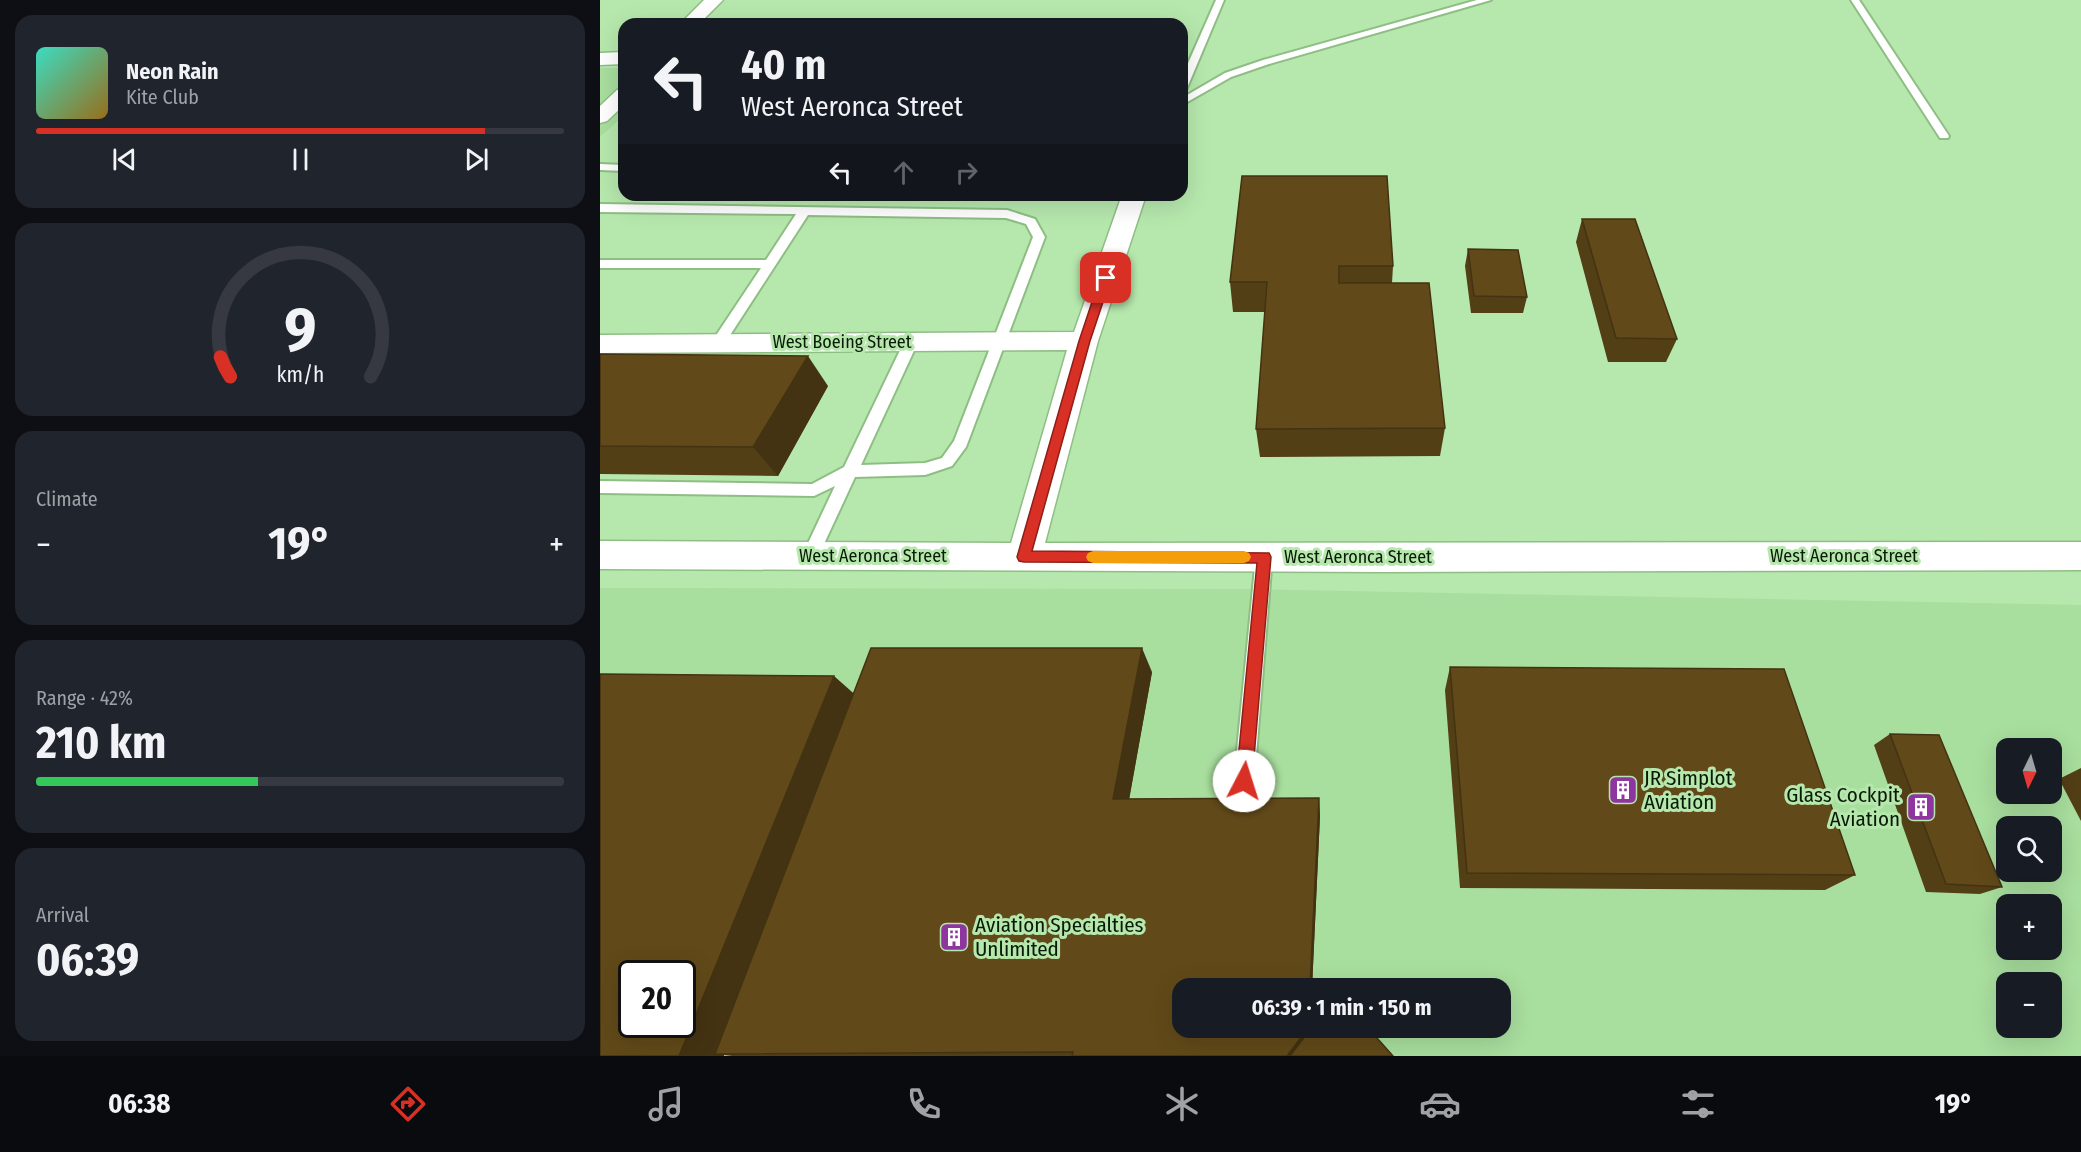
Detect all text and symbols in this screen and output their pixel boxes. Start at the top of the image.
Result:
text: 40 m [741,40,826,90]
icon: left [642,42,720,120]
text: Neon Rain [126,58,219,85]
text: Kite Club [126,85,199,109]
text: West Aeronca Street [741,91,963,123]
icon: previous [108,143,141,176]
icon: pause [284,143,317,176]
icon: next [460,143,493,176]
icon: left [824,156,857,189]
icon: ahead [887,156,920,189]
icon: right [950,156,983,189]
pin [1080,252,1131,303]
icon: arrive [1089,261,1122,294]
text: 9 [284,293,316,368]
street label: West Boeing Street [772,331,912,353]
text: km/h [276,362,324,388]
text: Climate [36,487,98,511]
text: 19° [268,517,332,571]
text: − [36,525,51,565]
text: + [549,525,564,565]
street label: West Aeronca Street [799,545,947,567]
street label: West Aeronca Street [1770,545,1918,567]
street label: West Aeronca Street [1284,546,1432,568]
text: Range · 42% [36,686,133,710]
text: 210 km [36,716,166,770]
north arrow [1996,738,2062,804]
map controls [1996,738,2062,1038]
position arrow [1212,749,1276,813]
place label: JR Simplot Aviation [1644,765,1733,815]
building icon: JR Simplot Aviation [1607,774,1639,806]
place label: Glass Cockpit Aviation [1786,782,1900,832]
building icon: Glass Cockpit Aviation [1905,791,1937,823]
button: search [1996,816,2062,882]
button: + [1996,894,2062,960]
text: Arrival [36,903,89,927]
place label: Aviation Specialties Unlimited [975,912,1144,962]
building icon: Aviation Specialties Unlimited [938,921,970,953]
text: 06:39 [36,933,139,987]
speed limit sign: 20 [618,960,696,1038]
button: − [1996,972,2062,1038]
text: 06:39 · 1 min · 150 m [1251,994,1432,1021]
icon: directions [387,1083,429,1125]
icon: music [645,1083,687,1125]
icon: phone [903,1083,945,1125]
icon: climate [1161,1083,1203,1125]
icon: car [1419,1083,1461,1125]
icon: filters [1677,1083,1719,1125]
text: 06:38 [108,1088,171,1120]
text: 19° [1935,1088,1973,1120]

